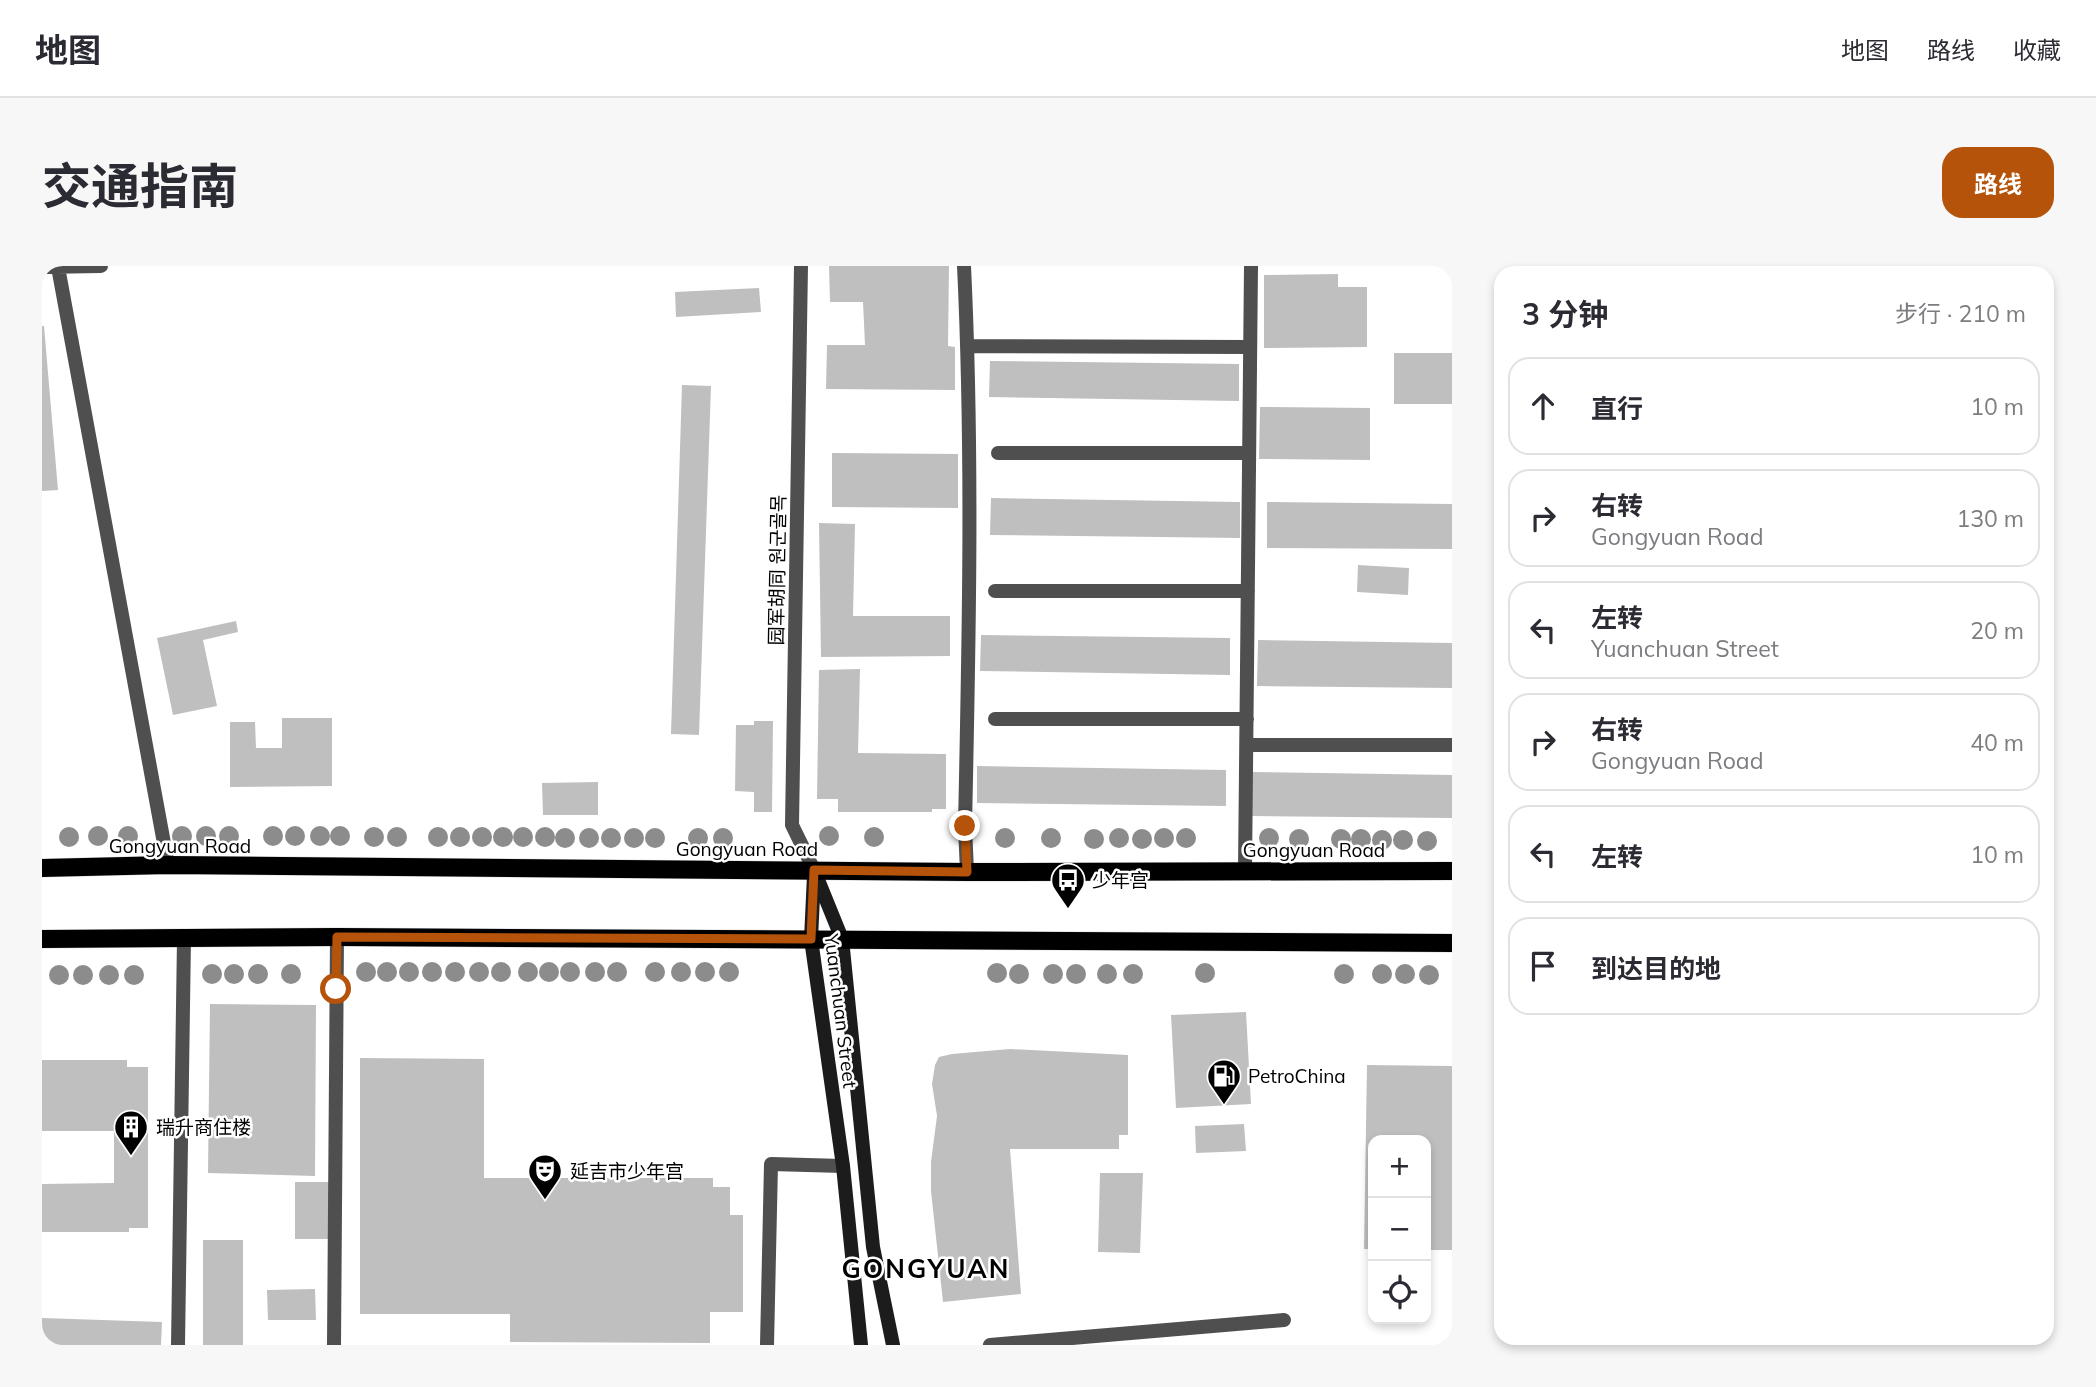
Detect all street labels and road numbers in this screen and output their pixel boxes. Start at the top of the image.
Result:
street label: 园军胡同 원군골목 [764,494,790,646]
street label: Gongyuan Road [109,834,251,858]
street label: Gongyuan Road [676,837,818,861]
street label: Gongyuan Road [1243,838,1385,862]
street label: Yuanchuan Street [820,932,862,1090]

